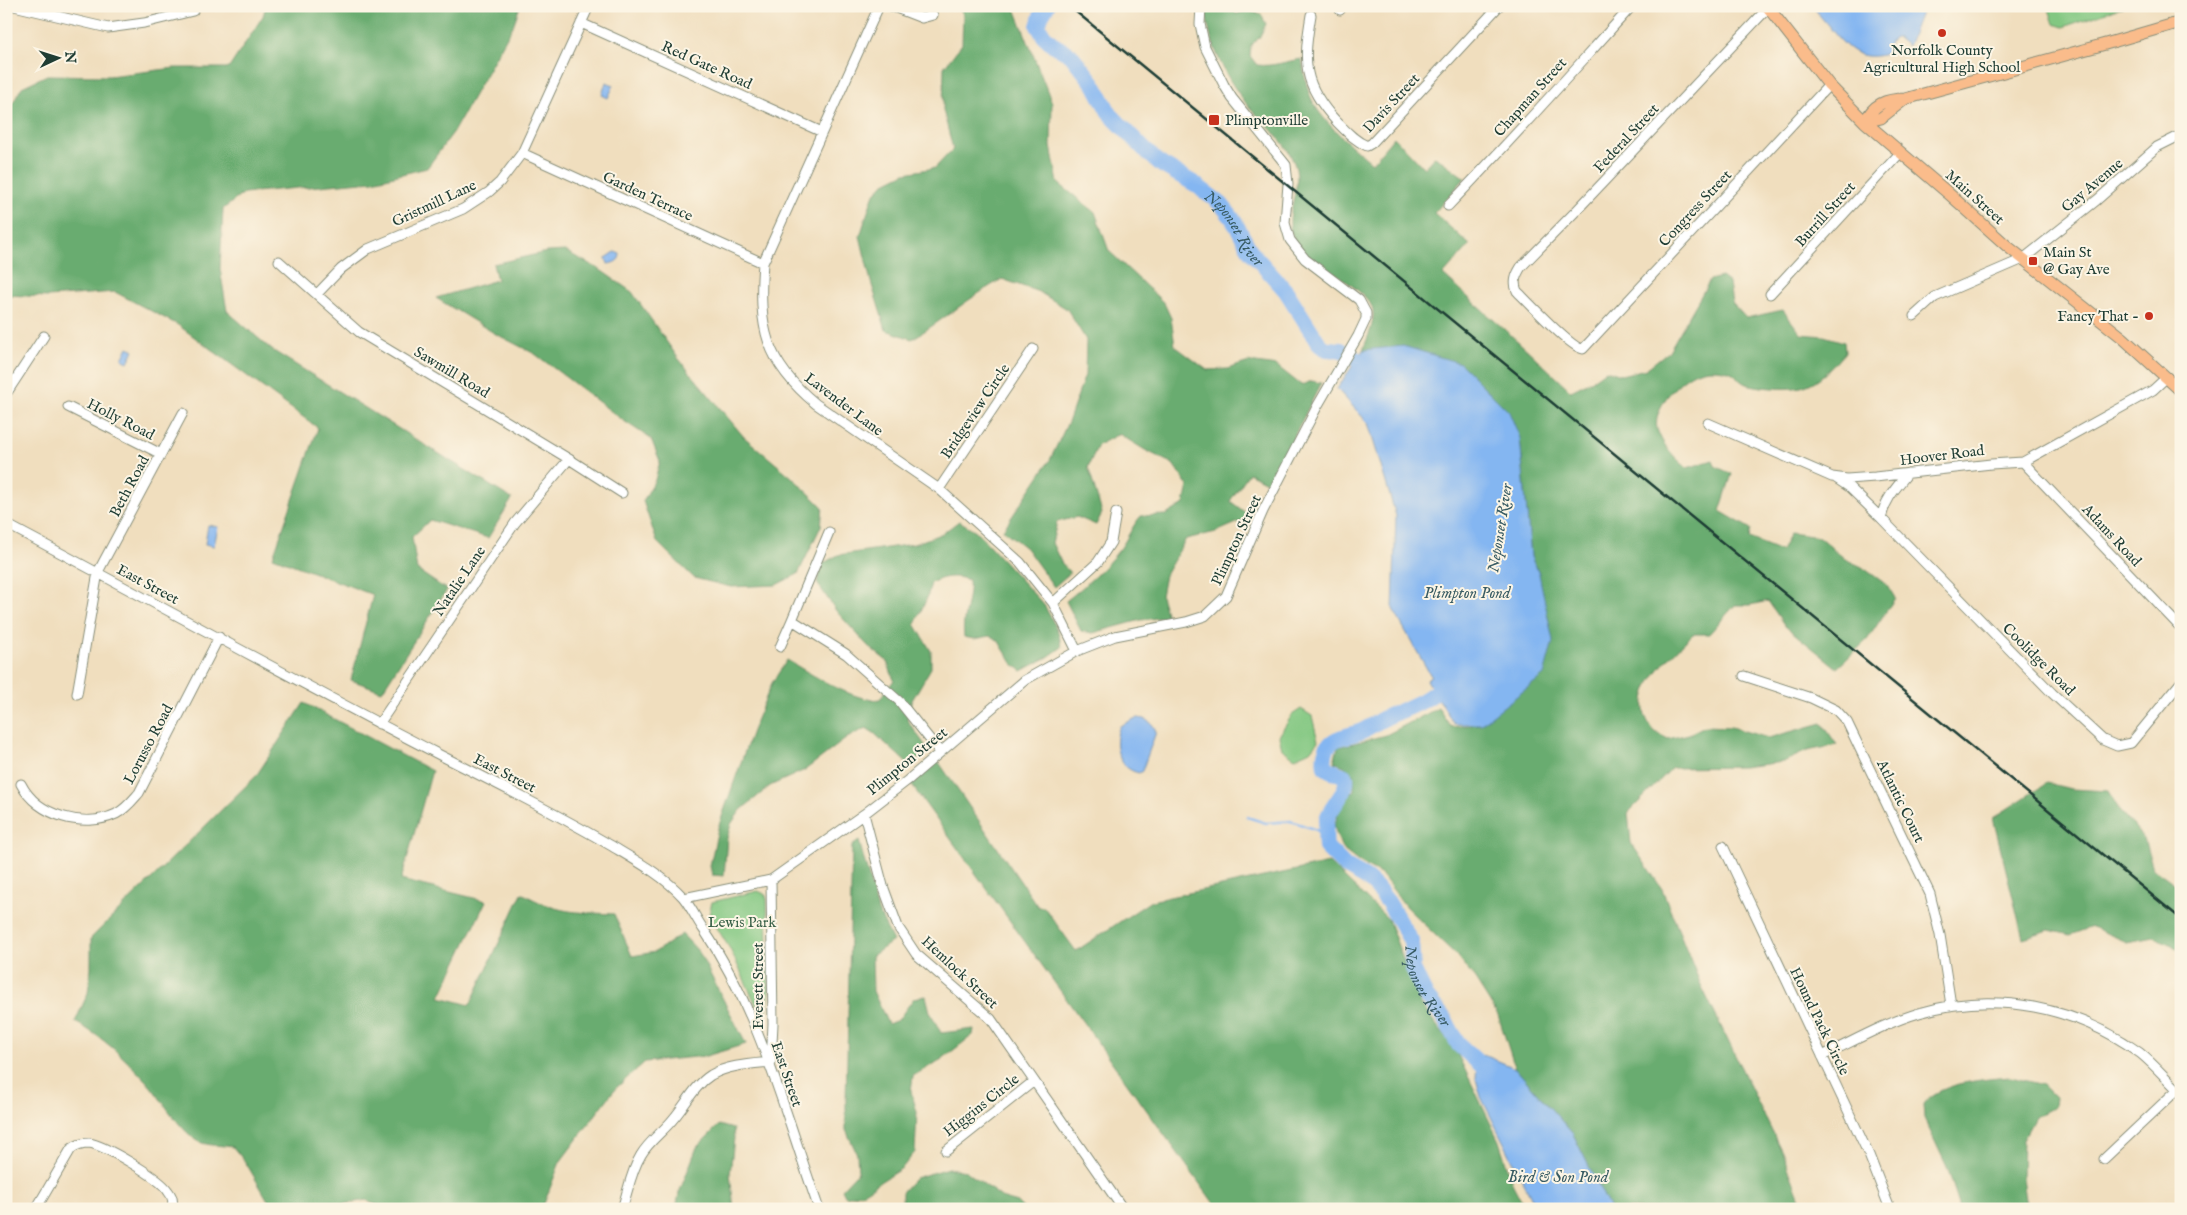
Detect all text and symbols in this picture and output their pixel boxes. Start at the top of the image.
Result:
marker: Norfolk County Agricultural High School [1936,27,1948,39]
north arrow [32,32,82,82]
street label: Red Gate Road [659,37,756,94]
place label: Norfolk County Agricultural High School [1863,41,2021,77]
text: N [61,49,79,64]
street label: Chapman Street [1490,54,1571,141]
street label: Davis Street [1359,69,1424,137]
street label: Federal Street [1589,100,1663,177]
place label: Plimptonville [1225,111,1308,130]
marker: Plimptonville [1207,113,1221,127]
street label: Gay Avenue [2058,154,2127,217]
street label: Congress Street [1655,166,1736,251]
street label: Main Street [1941,166,2008,229]
street label: Garden Terrace [600,167,696,226]
street label: Gristmill Lane [389,176,480,231]
street label: Burrill Street [1791,178,1860,251]
water label: Neponset River [1200,187,1268,273]
place label: Main St @ Gay Ave [2043,243,2110,279]
marker: Main St @ Gay Ave [2027,255,2039,267]
place label: Fancy That - [2057,307,2139,326]
marker: Fancy That - [2143,310,2155,322]
street label: Sawmill Road [410,342,494,403]
street label: Bridgeview Circle [937,360,1014,462]
street label: Lavender Lane [800,368,887,440]
street label: Holly Road [84,394,159,445]
street label: Hoover Road [1899,441,1986,470]
street label: Beth Road [105,451,154,520]
water label: Neponset River [1484,481,1518,574]
street label: Plimpton Street [1207,492,1266,589]
street label: Adams Road [2077,499,2146,571]
street label: Natalie Lane [429,542,490,620]
street label: East Street [113,560,182,609]
water label: Plimpton Pond [1424,584,1512,604]
street label: Coolidge Road [1998,619,2080,700]
street label: Lorusso Road [119,700,178,788]
street label: Plimpton Street [863,723,951,800]
street label: East Street [470,750,539,797]
street label: Atlantic Court [1872,756,1929,846]
park label: Lewis Park [708,913,777,932]
street label: Hemlock Street [917,932,1002,1013]
street label: Everett Street [749,943,768,1029]
water label: Neponset River [1399,945,1455,1032]
street label: Hound Pack Circle [1785,964,1854,1079]
street label: East Street [767,1039,807,1109]
street label: Higgins Circle [939,1070,1023,1141]
water label: Bird & Son Pond [1508,1168,1610,1188]

